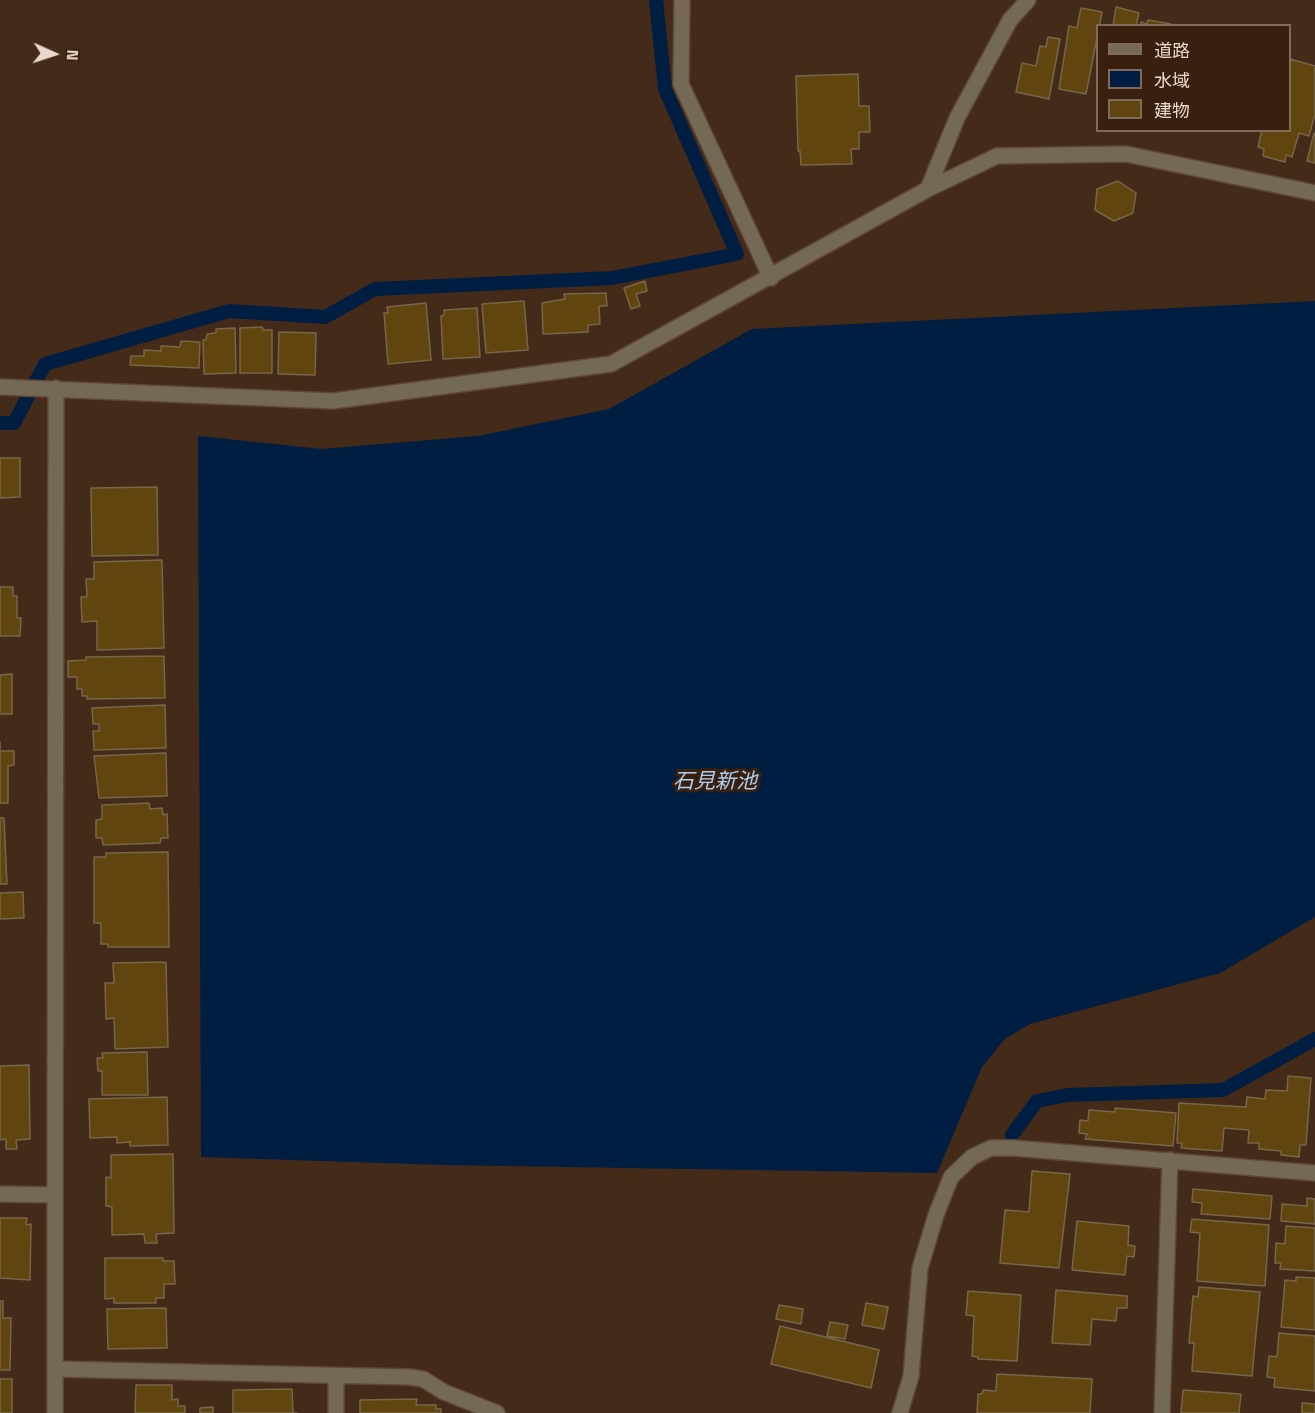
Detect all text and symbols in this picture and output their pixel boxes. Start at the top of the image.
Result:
north arrow [24,24,84,84]
legend [1096,24,1291,132]
text: 道路 [1154,39,1190,62]
text: N [62,49,83,61]
text: 水域 [1154,69,1190,92]
text: 建物 [1154,99,1190,122]
water label: 石見新池 [673,769,757,795]

